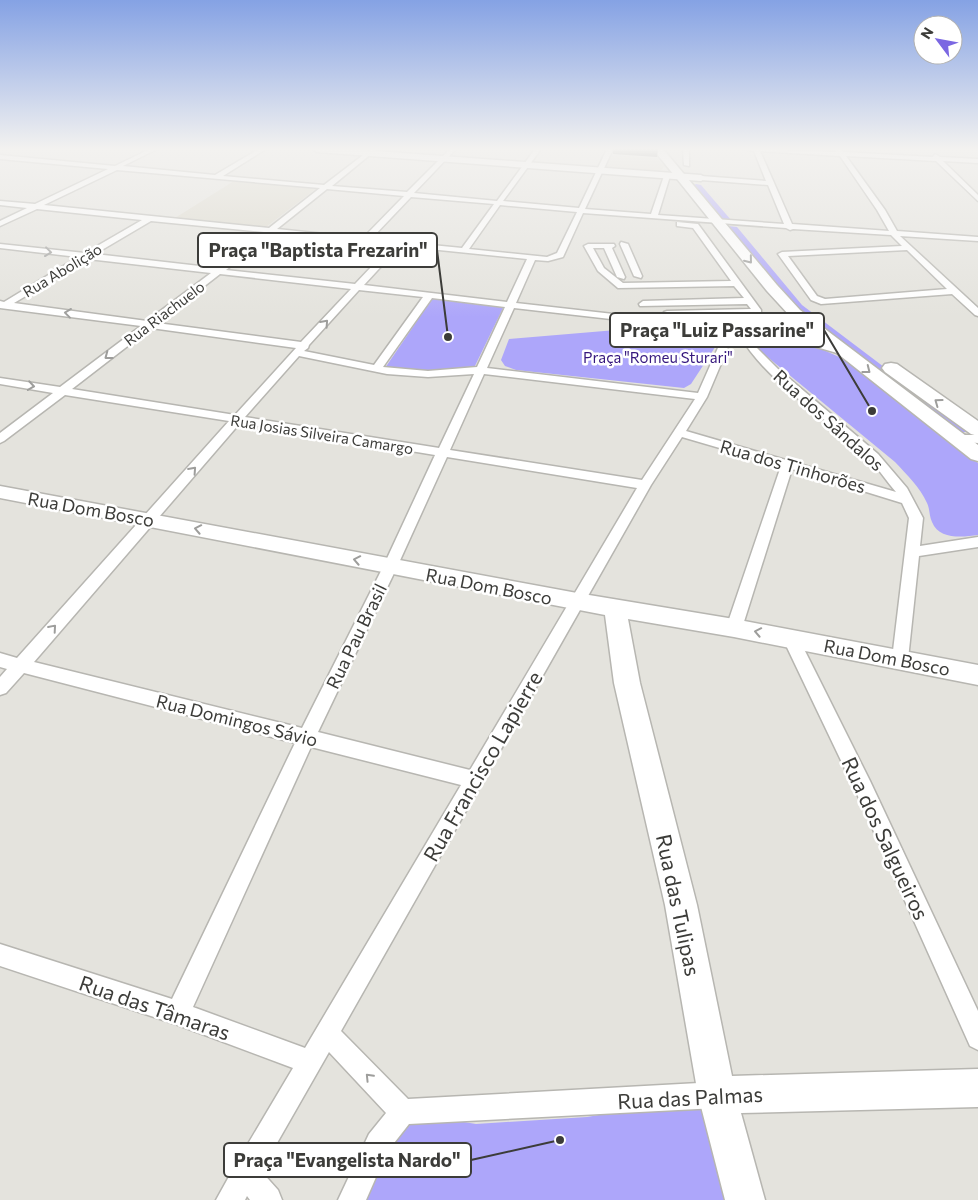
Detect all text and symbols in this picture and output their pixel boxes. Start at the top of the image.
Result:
north arrow [913,15,963,65]
text: N [917,24,937,42]
callout: Praça "Baptista Frezarin" [198,233,437,267]
text: Praça "Baptista Frezarin" [208,238,428,261]
street label: Rua Abolição [19,239,105,301]
one-way arrow [45,246,53,257]
one-way arrow [744,254,753,263]
street label: Rua Riachuelo [120,277,208,349]
one-way arrow [63,308,72,318]
callout: Praça "Luiz Passarine" [610,313,824,347]
text: Praça "Luiz Passarine" [620,318,814,341]
one-way arrow [319,320,328,329]
park label: Praça "Romeu Sturari" [583,348,733,366]
one-way arrow [104,350,114,359]
street label: Rua dos Sândalos [769,365,889,475]
one-way arrow [861,365,870,373]
one-way arrow [27,381,35,391]
one-way arrow [934,399,944,408]
street label: Rua Josias Silveira Camargo [229,411,415,457]
street label: Rua dos Tinhorões [718,435,868,497]
one-way arrow [187,466,196,475]
street label: Rua Dom Bosco [26,487,156,531]
one-way arrow [194,524,202,534]
one-way arrow [353,555,362,566]
street label: Rua Dom Bosco [424,563,554,609]
street label: Rua Pau Brasil [321,580,391,692]
one-way arrow [48,624,57,633]
one-way arrow [754,628,763,638]
street label: Rua Dom Bosco [822,634,952,680]
street label: Rua Francisco Lapierre [417,667,547,865]
street label: Rua Domingos Sávio [154,689,320,751]
street label: Rua dos Salgueiros [837,753,935,923]
street label: Rua das Tulipas [652,832,706,978]
street label: Rua das Tâmaras [76,969,234,1045]
one-way arrow [366,1073,375,1082]
street label: Rua das Palmas [617,1081,763,1113]
callout: Praça "Evangelista Nardo" [224,1143,471,1177]
text: Praça "Evangelista Nardo" [234,1148,460,1171]

